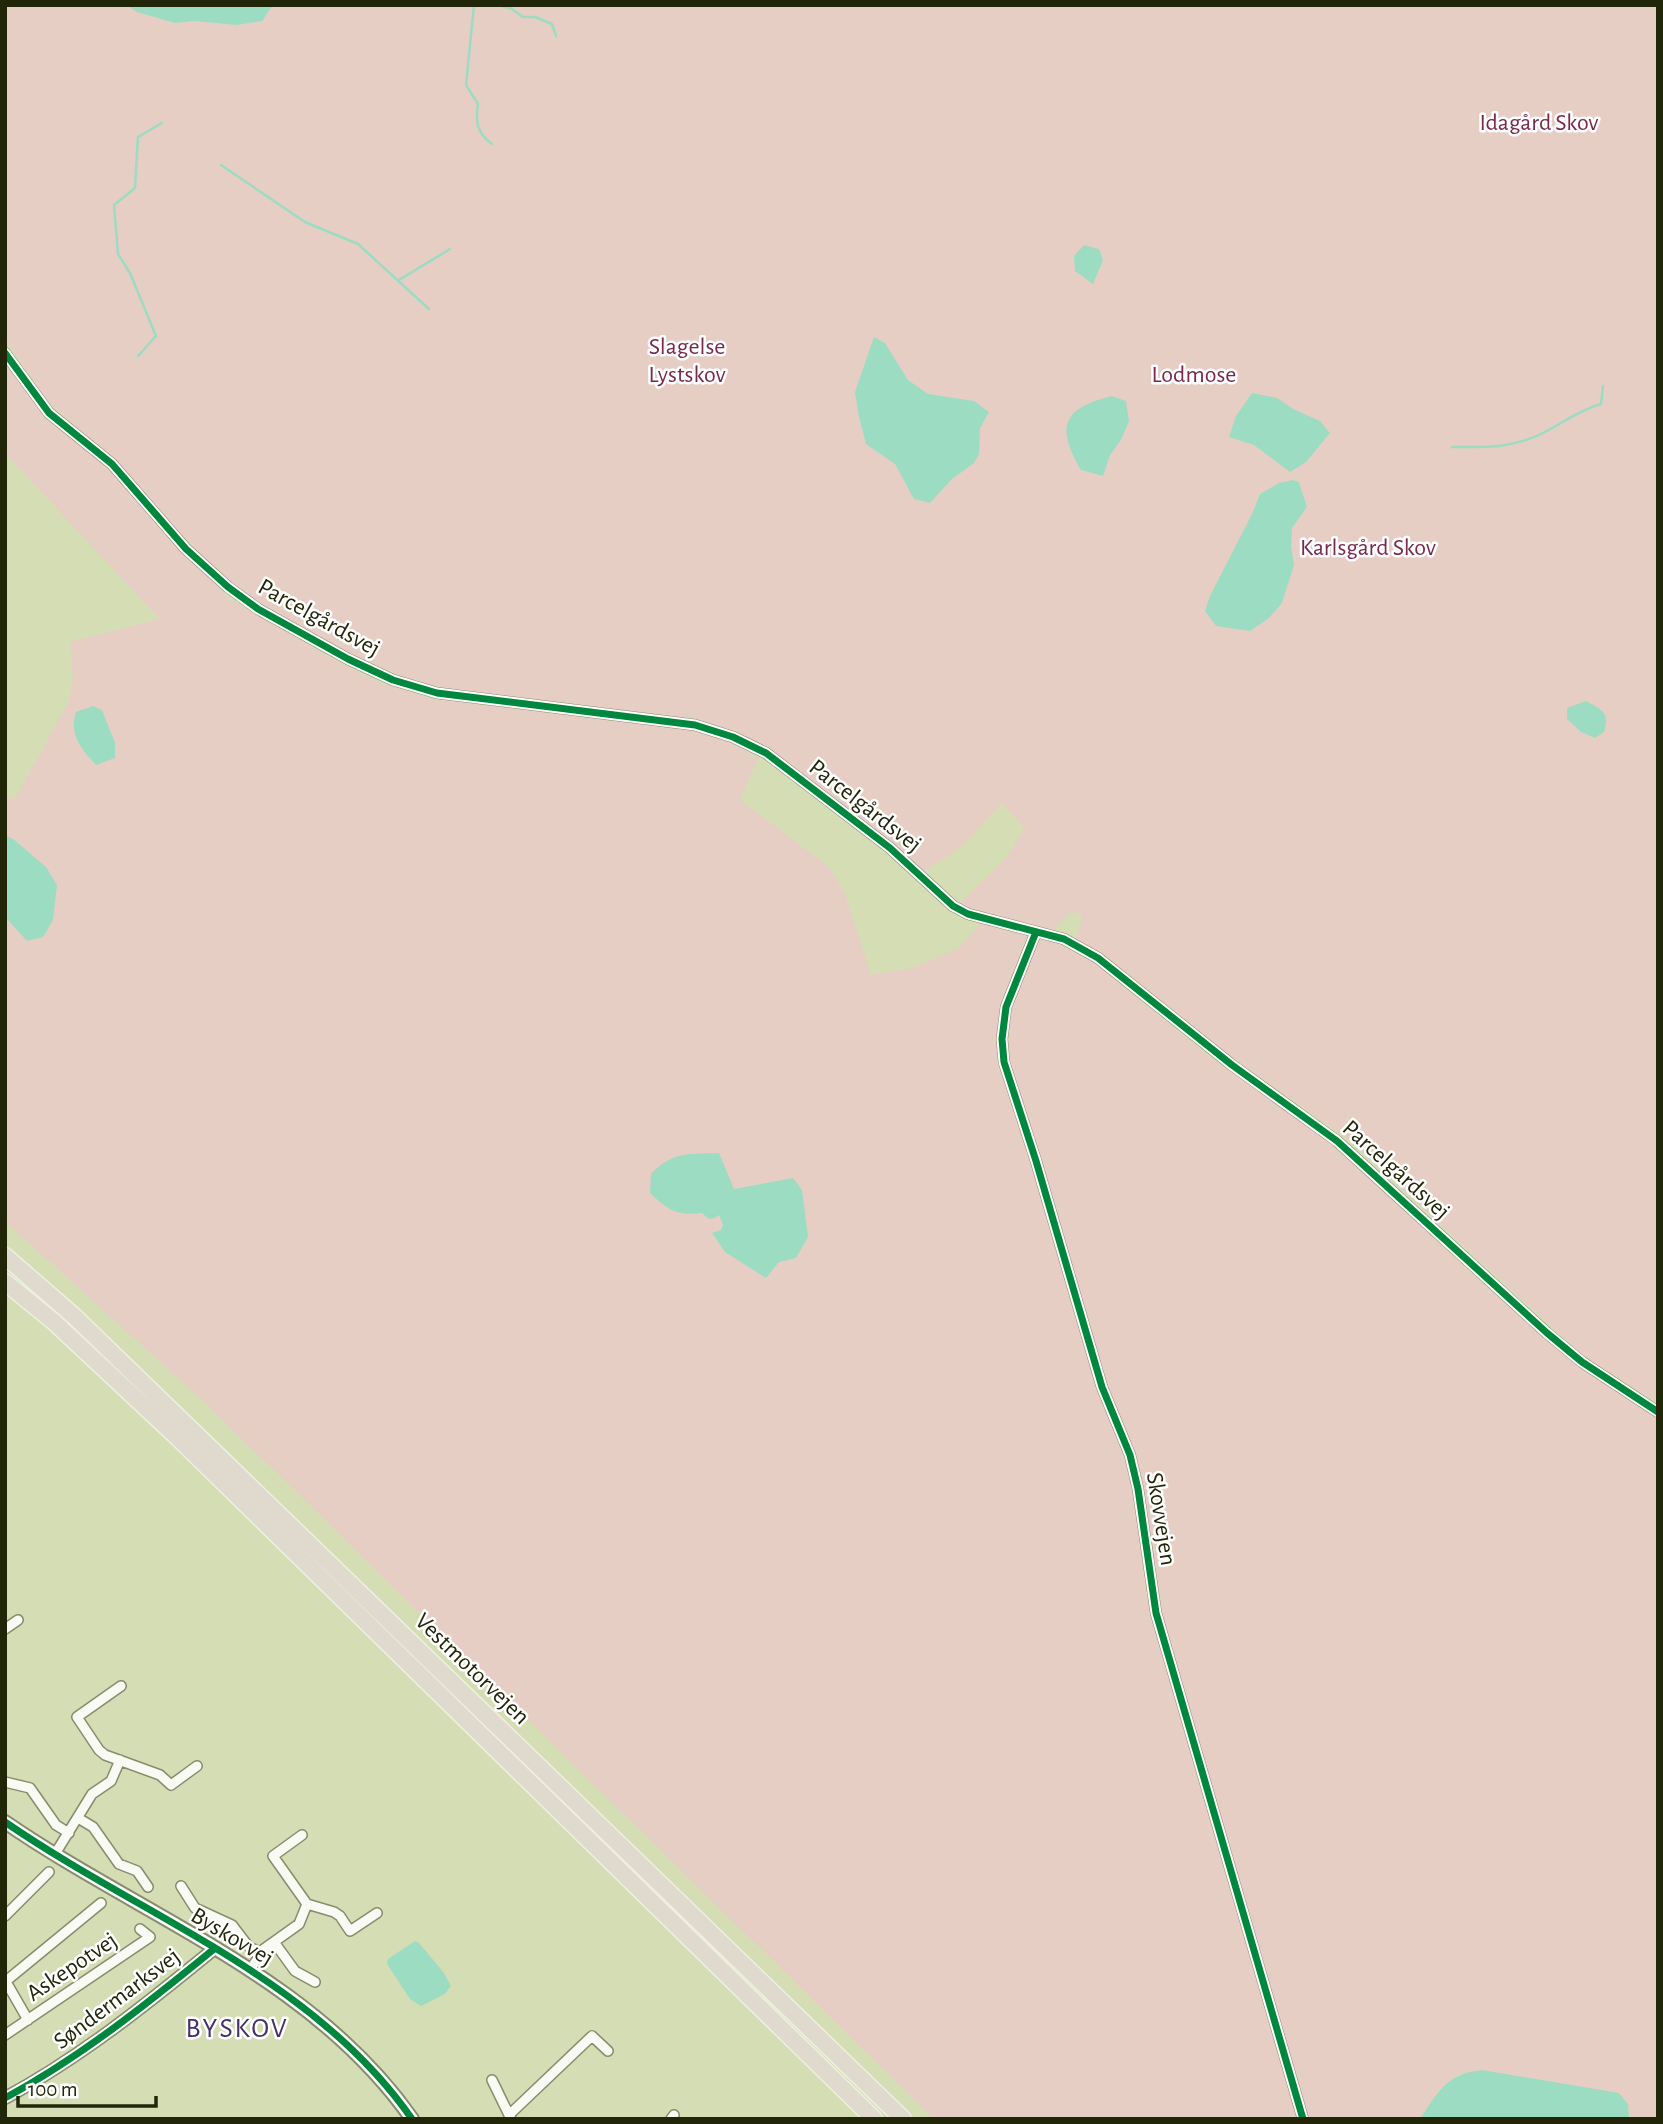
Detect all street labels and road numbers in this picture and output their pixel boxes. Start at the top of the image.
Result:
street label: Parcelgårdsvej [254,575,384,661]
street label: Parcelgårdsvej [804,755,926,857]
street label: Parcelgårdsvej [1338,1116,1454,1224]
street label: Skovvejen [1142,1471,1180,1567]
street label: Vestmotorvejen [410,1609,534,1729]
street label: Byskovvej [187,1903,277,1971]
street label: Askepotvej [22,1928,122,2006]
street label: Søndermarksvej [50,1944,184,2054]

